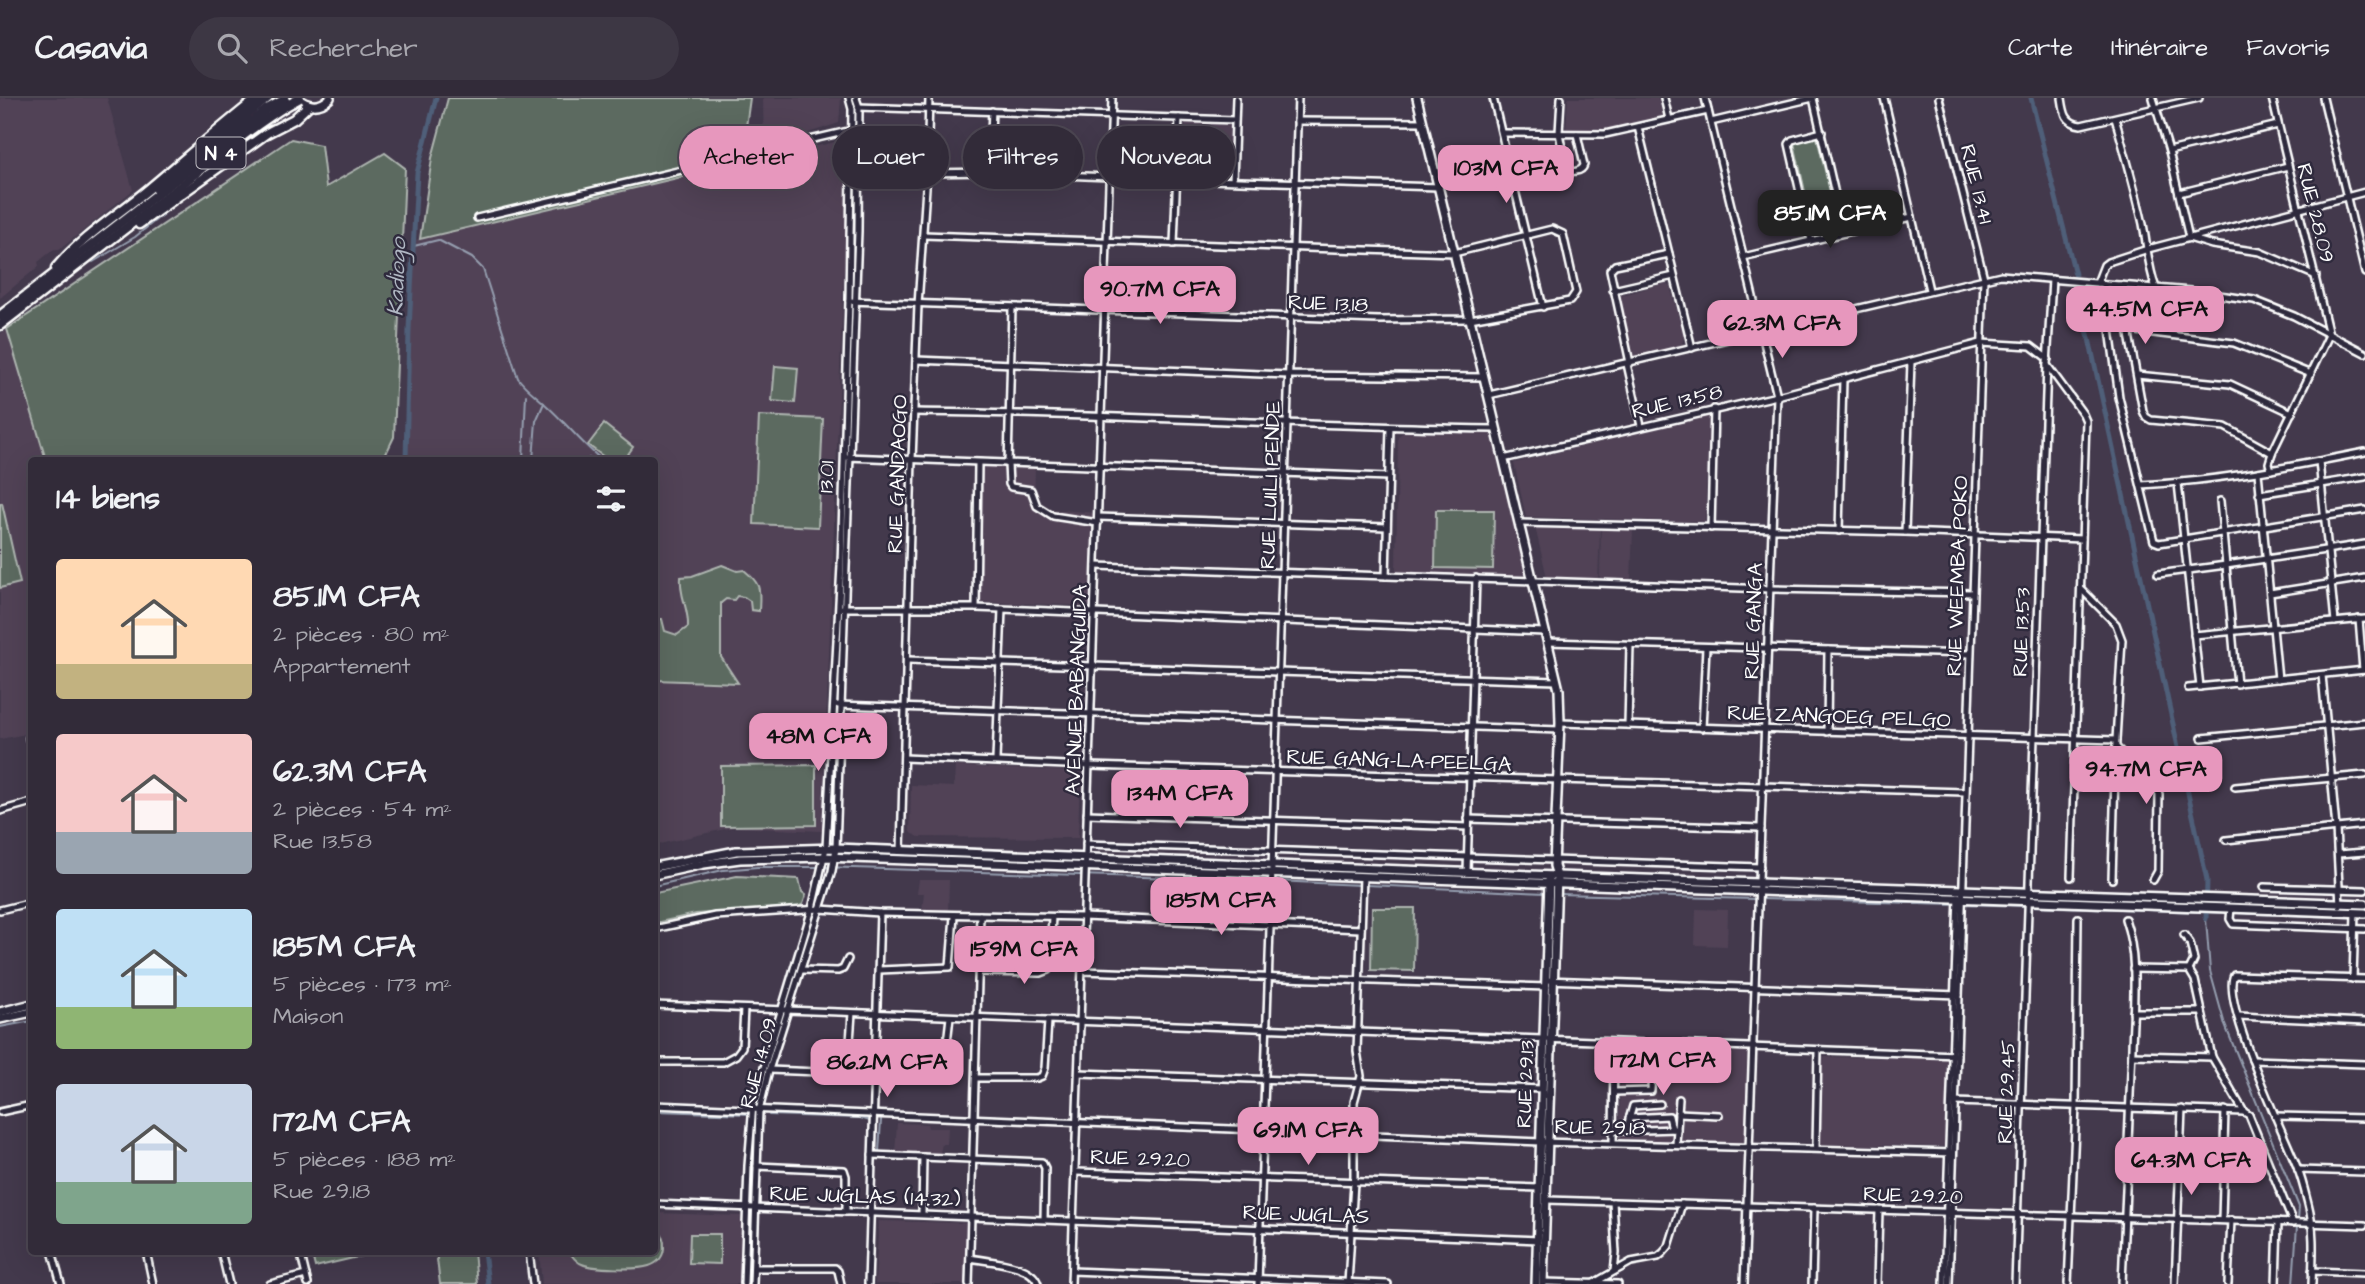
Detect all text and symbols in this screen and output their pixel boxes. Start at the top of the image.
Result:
search box [189,17,679,80]
text: Casavia [35,25,147,71]
icon: search [213,29,251,67]
text: Rechercher [269,30,417,66]
text: Carte [2008,31,2073,65]
text: Itinéraire [2111,31,2208,65]
text: Favoris [2246,31,2330,65]
chip: Acheter [679,126,818,189]
chip: Louer [832,126,949,189]
chip: Filtres [963,126,1083,189]
chip: Nouveau [1097,126,1235,189]
road number: N 4 [196,138,246,168]
street label: RUE 13.41 [1953,141,2000,227]
pin: 103M CFA [1434,146,1578,205]
text: 103M CFA [1454,152,1558,184]
street label: RUE 28.09 [2289,160,2342,266]
pin: 85.1M CFA [1750,190,1910,250]
text: 85.1M CFA [1774,197,1886,229]
water label: Kadiogo [380,235,415,317]
pin: 90.7M CFA [1080,266,1240,326]
text: 90.7M CFA [1100,273,1220,305]
pin: 44.5M CFA [2065,286,2225,346]
street label: RUE 13.18 [1287,288,1369,319]
text: 44.5M CFA [2082,293,2208,325]
pin: 62.3M CFA [1702,300,1862,360]
text: 62.3M CFA [1723,307,1841,339]
street label: RUE 13.58 [1629,377,1726,426]
street label: RUE GANDAOGO [880,394,915,554]
street label: RUE LUILI PENDE [1253,400,1288,570]
street label: 13.01 [811,460,842,494]
street label: RUE WEEMBA POKO [1940,475,1975,677]
text: 14 biens [56,478,160,520]
icon: filters [592,480,630,518]
street label: RUE GANGA [1737,562,1770,680]
text: 85.1M CFA [273,576,420,618]
street label: AVENUE BABANGUIDA [1058,583,1095,796]
street label: RUE 13.53 [2005,586,2038,677]
icon: home [112,587,196,671]
text: 2 pièces · 80 m² [273,618,449,650]
text: Appartement [273,650,411,682]
street label: RUE ZANGOEG PELGO [1727,698,1951,735]
pin: 48M CFA [753,714,883,773]
text: 48M CFA [765,720,871,752]
street label: RUE GANG-LA-PEELGA [1286,742,1513,779]
pin: 94.7M CFA [2066,746,2226,806]
text: 62.3M CFA [273,751,427,793]
text: 94.7M CFA [2085,753,2207,785]
icon: home [112,762,196,846]
pin: 134M CFA [1108,770,1252,830]
text: 134M CFA [1127,777,1233,809]
text: 2 pièces · 54 m² [273,793,452,825]
text: Rue 13.58 [273,825,372,857]
pin: 185M CFA [1149,878,1293,937]
text: 185M CFA [1166,884,1276,916]
text: 185M CFA [273,926,416,968]
pin: 159M CFA [952,926,1096,986]
text: 159M CFA [970,933,1078,965]
icon: home [112,937,196,1021]
text: 5 pièces · 173 m² [273,968,452,1000]
text: Maison [273,1000,343,1032]
street label: RUE 14.09 [732,1015,784,1112]
pin: 172M CFA [1591,1038,1735,1097]
street label: RUE 29.13 [1509,1039,1542,1128]
pin: 86.2M CFA [807,1040,967,1099]
street label: RUE 29.45 [1990,1040,2023,1144]
text: 172M CFA [1610,1044,1716,1076]
text: 86.2M CFA [827,1046,947,1078]
text: 172M CFA [273,1101,411,1143]
pin: 69.1M CFA [1228,1108,1388,1167]
icon: home [112,1112,196,1196]
street label: RUE 29.18 [1554,1112,1646,1143]
text: 69.1M CFA [1254,1114,1362,1146]
pin: 64.3M CFA [2111,1138,2271,1197]
street label: RUE 29.20 [1090,1142,1190,1175]
text: 5 pièces · 188 m² [273,1143,456,1175]
text: 64.3M CFA [2131,1144,2251,1176]
text: Rue 29.18 [273,1175,370,1207]
street label: RUE JUGLAS (14.32) [769,1179,961,1214]
street label: RUE 29.20 [1863,1179,1963,1212]
street label: RUE JUGLAS [1242,1198,1370,1231]

